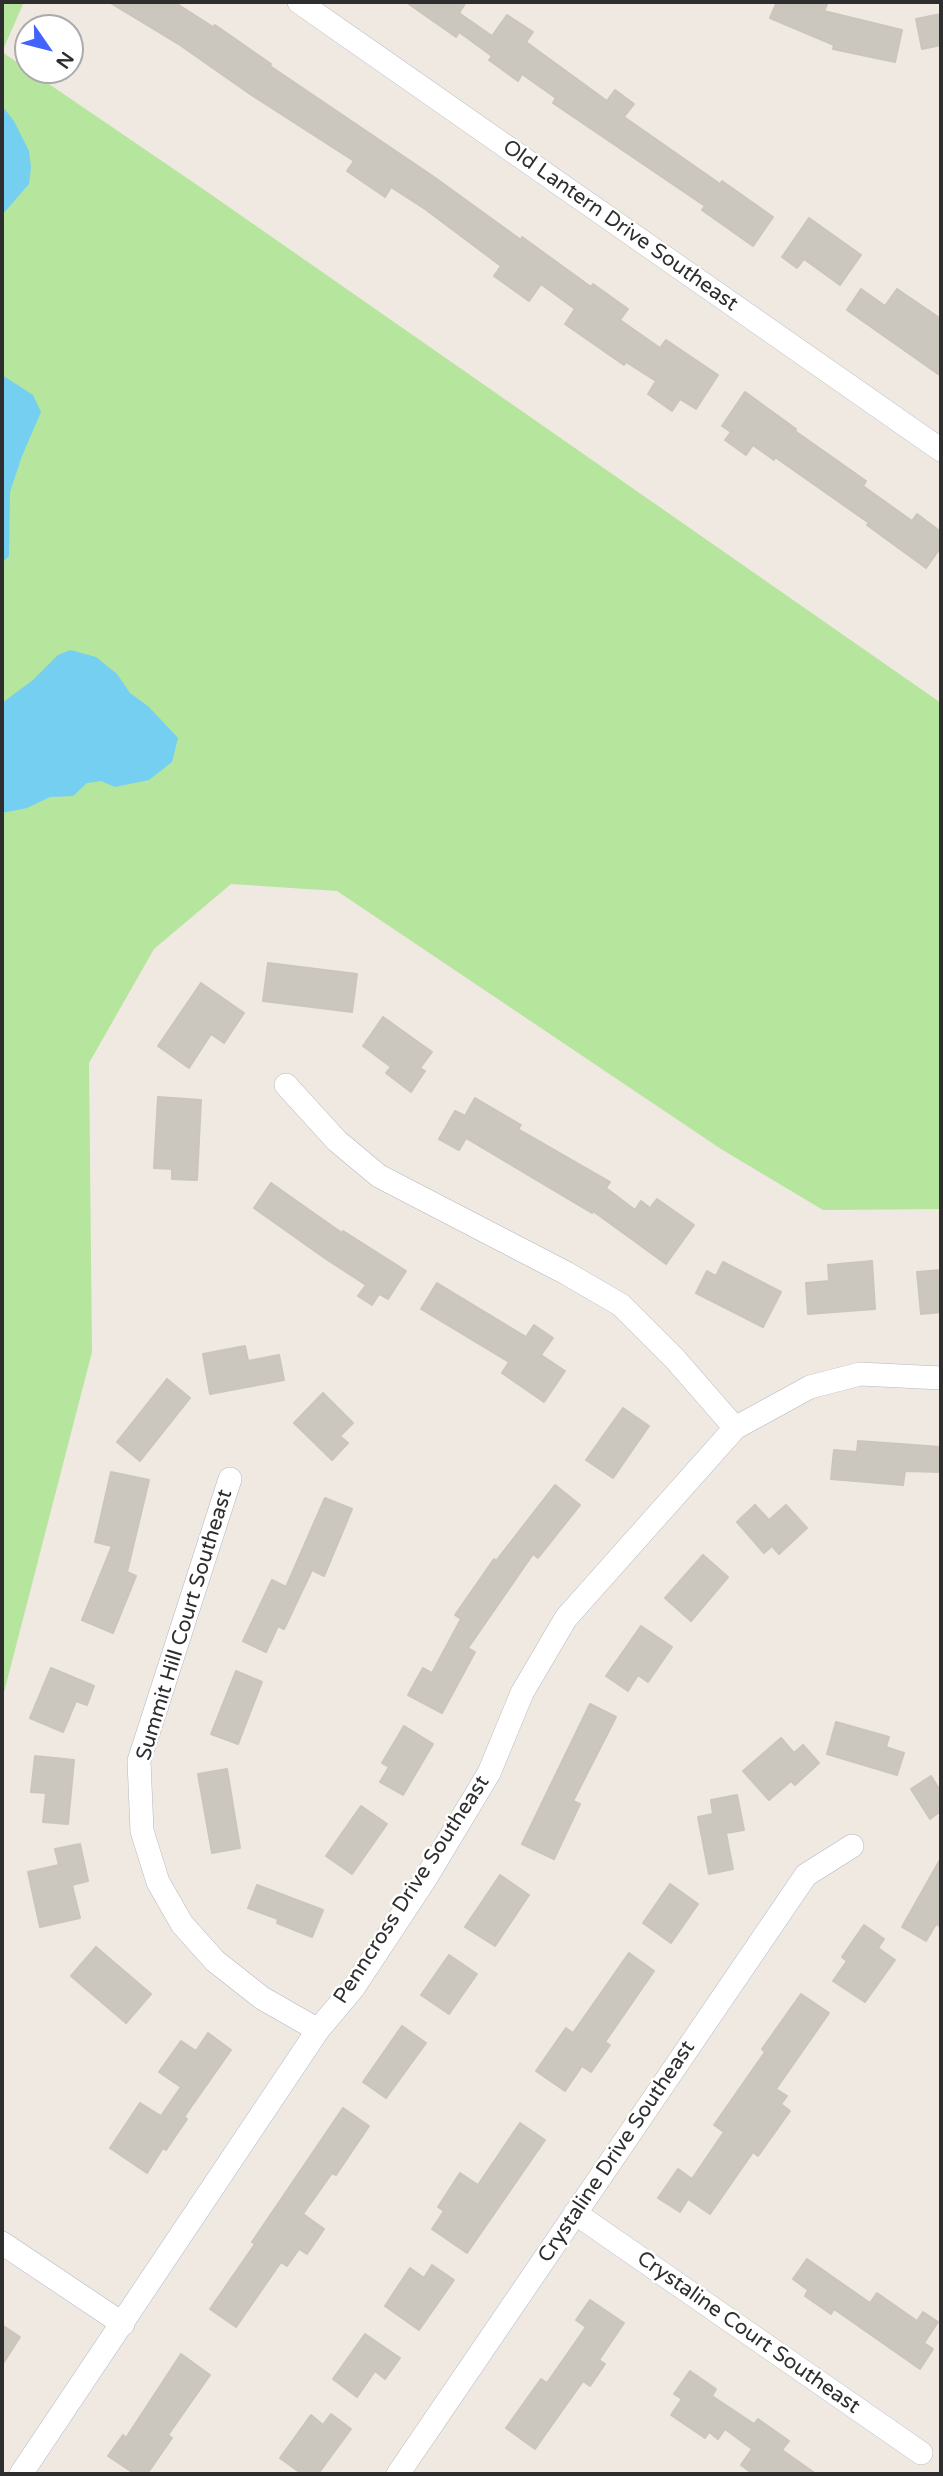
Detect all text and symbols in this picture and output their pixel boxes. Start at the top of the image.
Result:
north arrow [14,14,84,84]
text: N [51,47,78,72]
street label: Old Lantern Drive Southeast [497,135,743,317]
street label: Summit Hill Court Southeast [132,1487,238,1763]
street label: Penncross Drive Southeast [329,1771,495,2009]
street label: Crystaline Drive Southeast [533,2036,701,2268]
street label: Crystaline Court Southeast [632,2246,864,2420]

